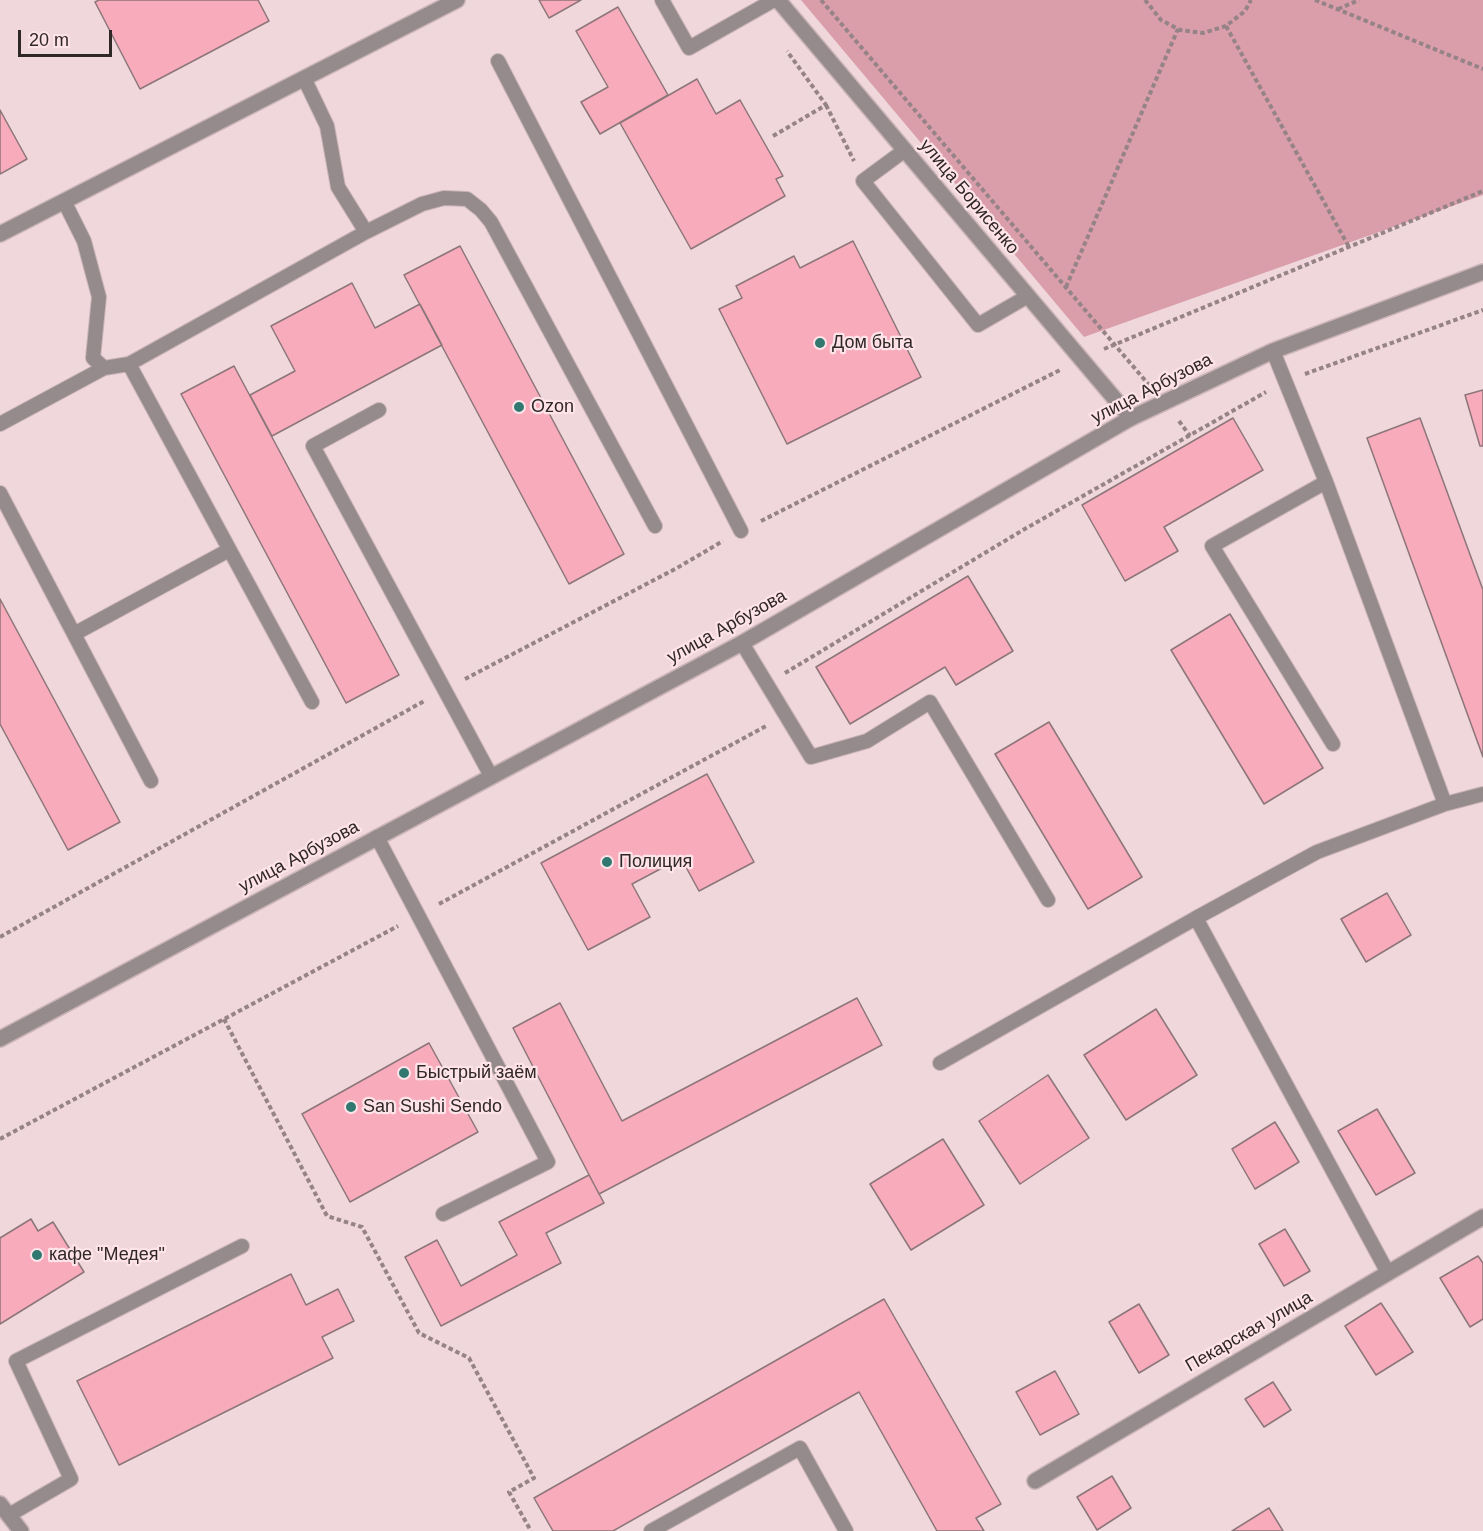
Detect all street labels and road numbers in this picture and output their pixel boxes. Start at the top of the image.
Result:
street label: улица Борисенко [915,135,1023,259]
street label: улица Арбузова [1088,349,1216,429]
street label: улица Арбузова [664,585,790,669]
street label: улица Арбузова [235,816,363,898]
street label: Пекарская улица [1182,1287,1316,1377]

